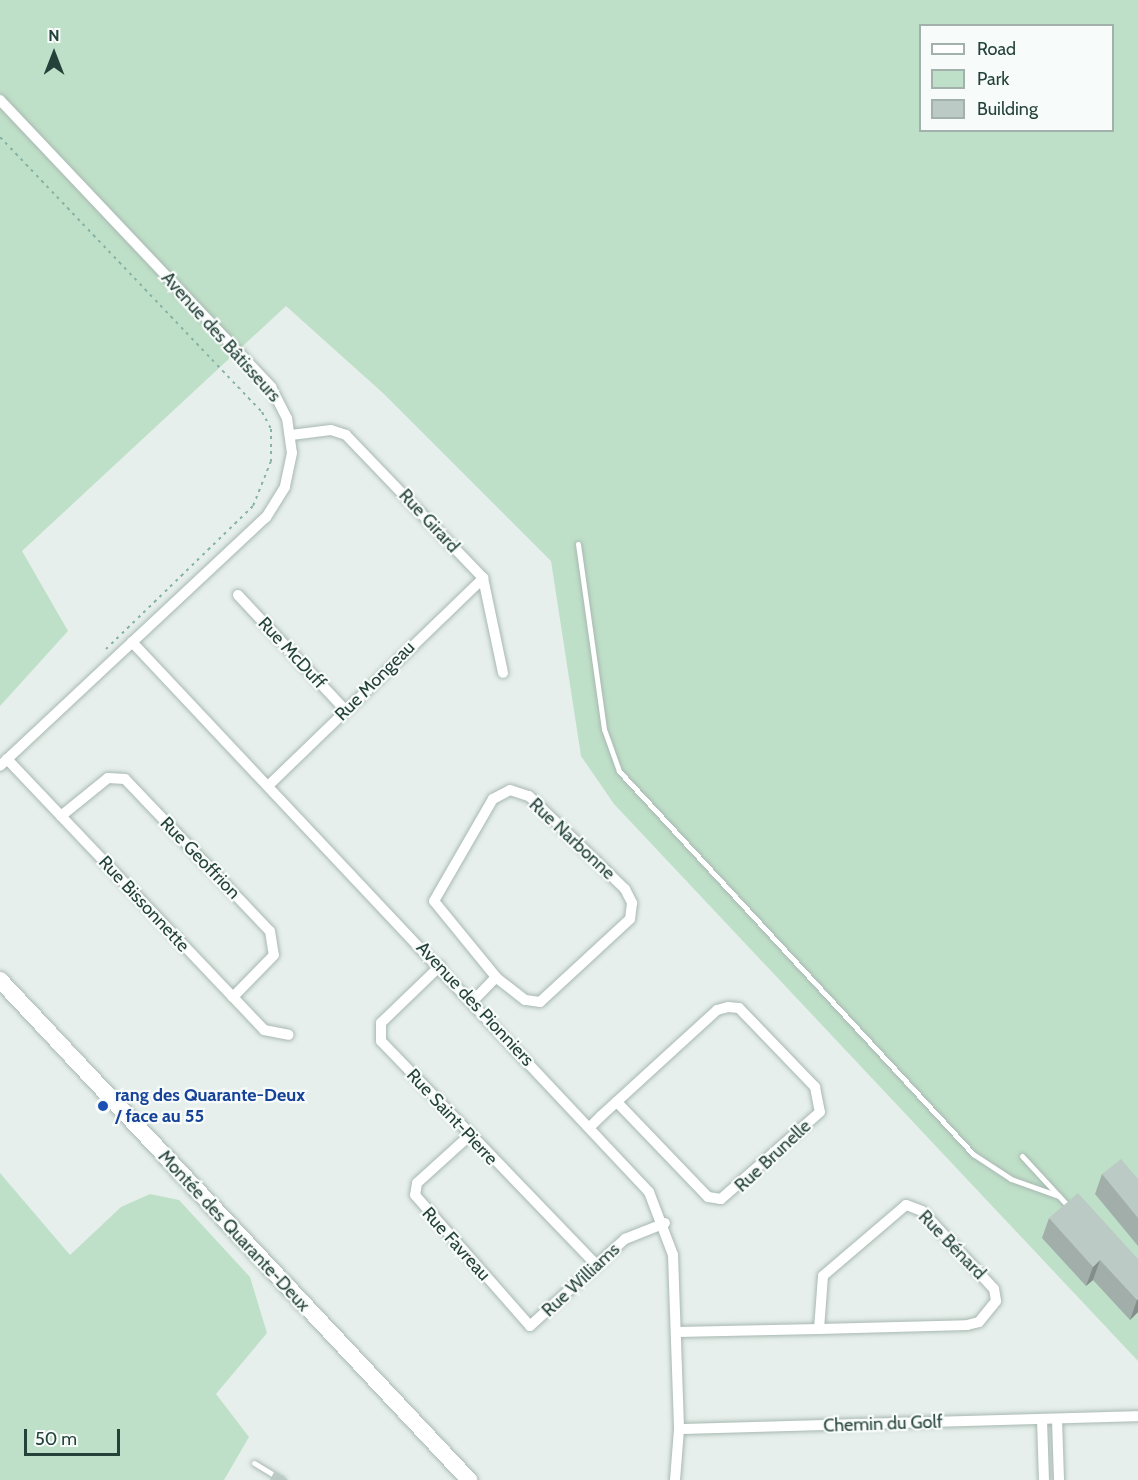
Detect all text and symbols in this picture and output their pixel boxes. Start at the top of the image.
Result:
north arrow [24,24,84,84]
legend [919,24,1114,132]
text: N [48,26,60,45]
text: Road [977,38,1016,60]
text: Park [977,68,1009,90]
text: Building [977,98,1038,120]
street label: Avenue des Bâtisseurs [157,267,285,407]
street label: Rue Girard [394,485,464,557]
street label: Rue McDuff [253,613,331,693]
street label: Rue Mongeau [331,637,419,725]
street label: Rue Narbonne [525,794,619,884]
street label: Rue Geoffrion [156,812,244,904]
street label: Rue Bissonnette [94,852,194,956]
street label: Avenue des Pionniers [412,937,538,1071]
street label: Rue Saint-Pierre [402,1064,502,1170]
place label: rang des Quarante-Deux / face au 55 [115,1085,305,1128]
marker: rang des Quarante-Deux / face au 55 [96,1099,110,1113]
street label: Rue Brunelle [731,1115,815,1197]
street label: Montée des Quarante-Deux [154,1146,314,1316]
street label: Rue Favreau [417,1203,495,1285]
street label: Rue Bénard [914,1206,990,1284]
street label: Rue Williams [538,1239,624,1321]
street label: Chemin du Golf [823,1411,943,1437]
scale bar [27,1417,123,1455]
text: 50 m [35,1428,77,1450]

